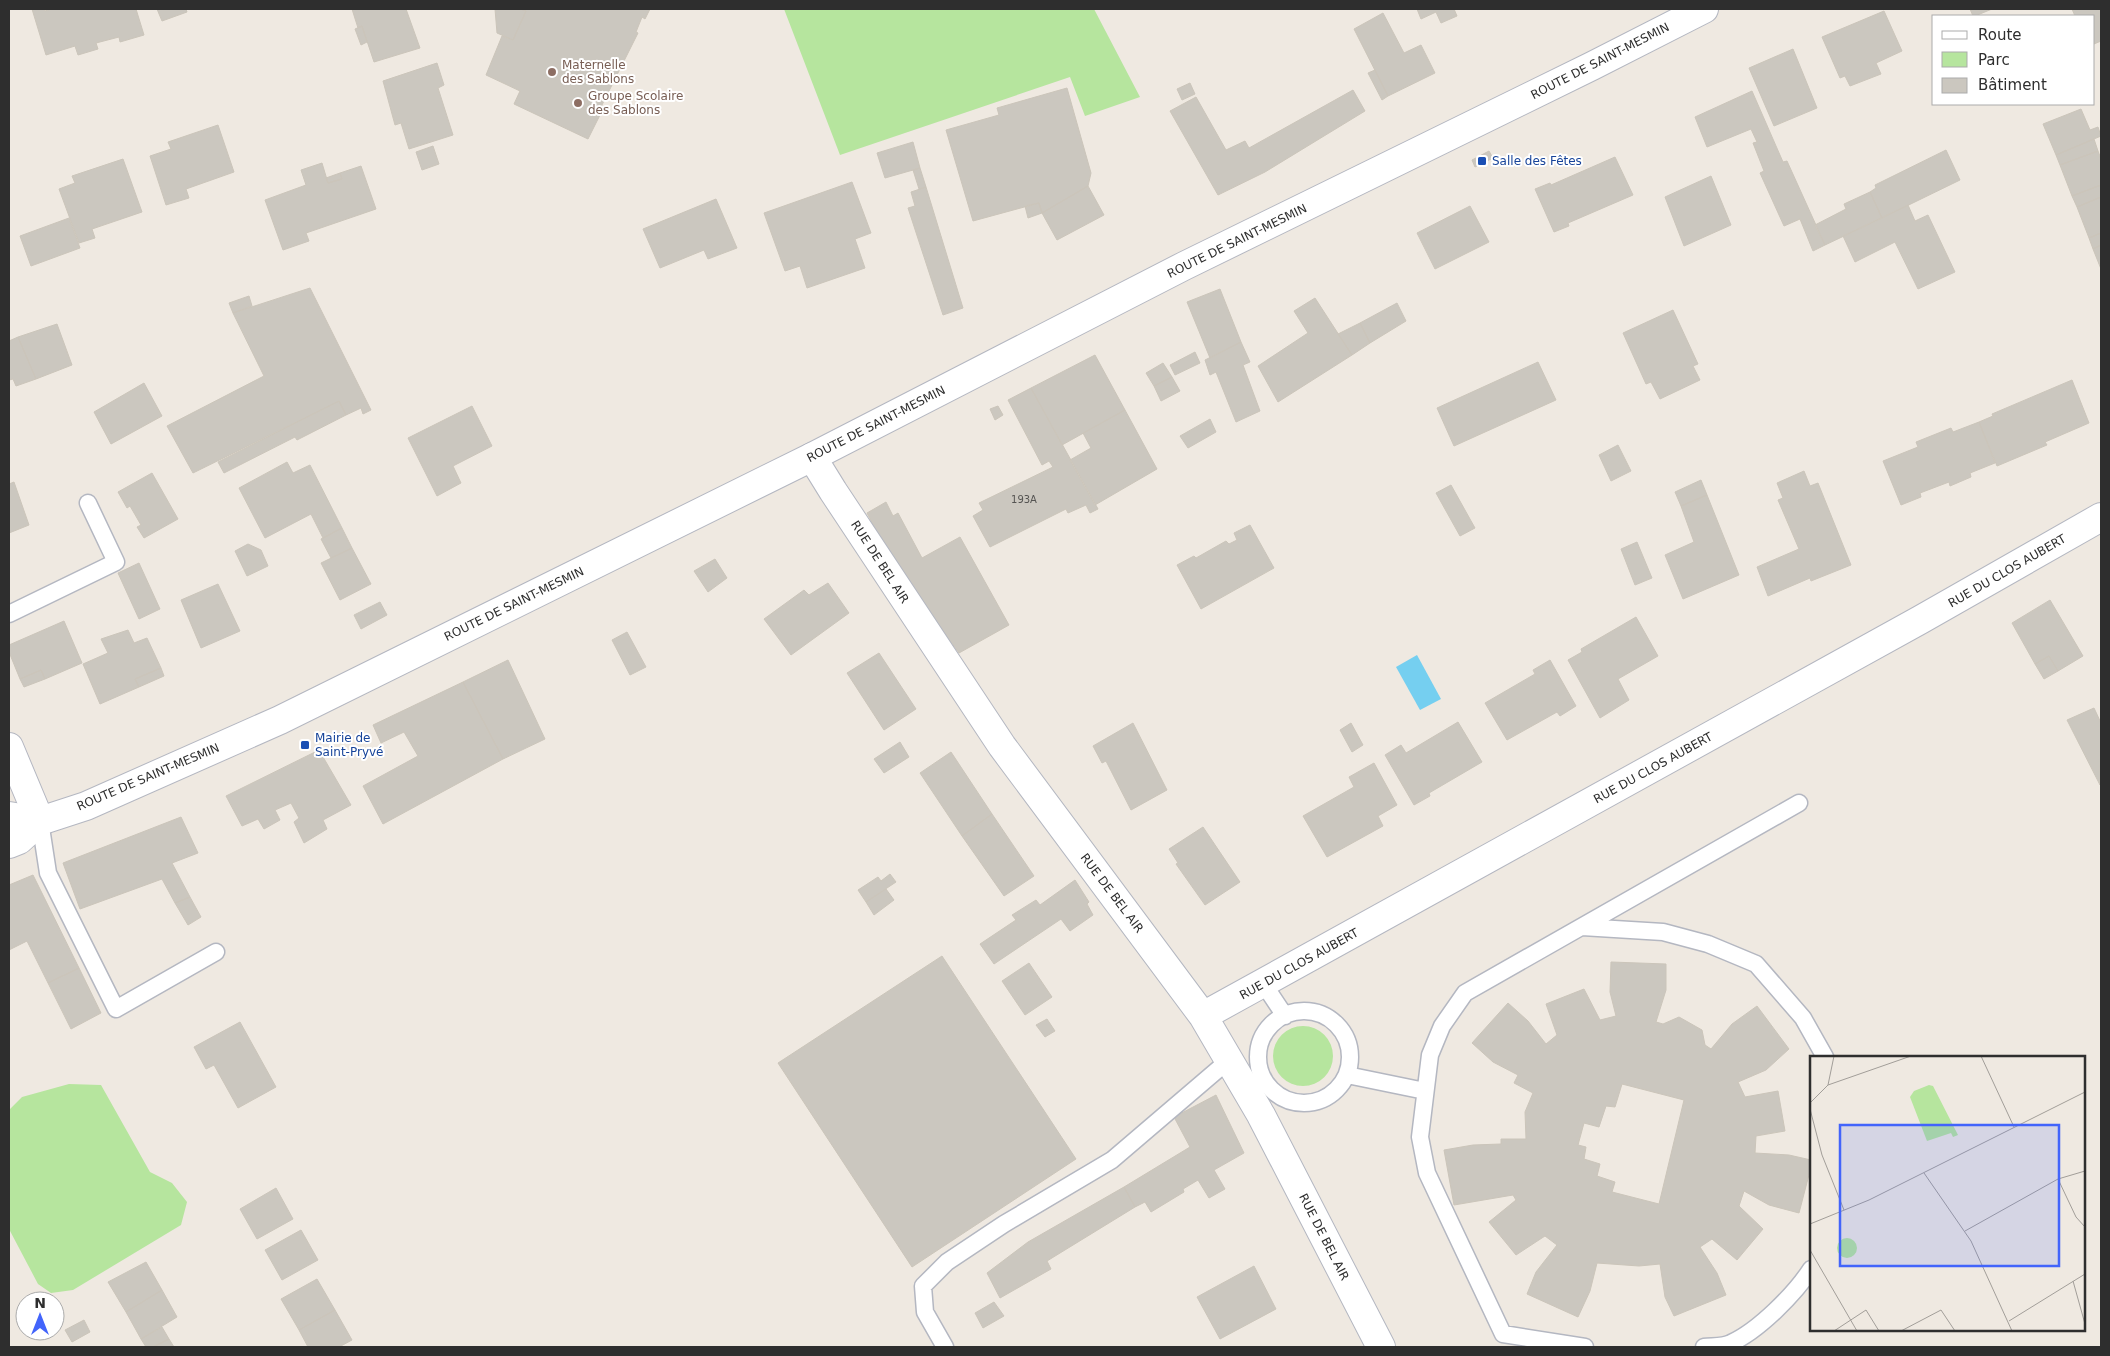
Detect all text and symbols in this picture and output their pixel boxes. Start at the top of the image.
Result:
legend [1932,15,2095,105]
street label: ROUTE DE SAINT-MESMIN [1528,20,1672,102]
text: Route [1978,26,2022,44]
text: Parc [1978,51,2010,69]
place label: Maternelle des Sablons [562,58,634,86]
marker: Maternelle des Sablons [546,66,558,78]
text: Bâtiment [1978,76,2047,94]
place label: Groupe Scolaire des Sablons [588,89,683,117]
marker: Groupe Scolaire des Sablons [572,97,584,109]
place label: Salle des Fêtes [1492,154,1582,168]
marker: Salle des Fêtes [1476,155,1488,167]
street label: ROUTE DE SAINT-MESMIN [1165,201,1309,281]
street label: ROUTE DE SAINT-MESMIN [804,383,948,465]
house number: 193A [1011,494,1037,505]
street label: RUE DE BEL AIR [848,518,912,606]
street label: RUE DU CLOS AUBERT [1946,531,2069,610]
street label: ROUTE DE SAINT-MESMIN [442,564,586,644]
street label: RUE DU CLOS AUBERT [1591,729,1715,806]
place label: Mairie de Saint-Pryvé [315,731,384,759]
marker: Mairie de Saint-Pryvé [299,739,311,751]
street label: ROUTE DE SAINT-MESMIN [75,741,221,813]
street label: RUE DE BEL AIR [1078,851,1146,935]
street label: RUE DU CLOS AUBERT [1237,925,1361,1002]
inset map [1810,1056,2085,1331]
street label: RUE DE BEL AIR [1296,1191,1352,1283]
north arrow [15,1291,65,1341]
text: N [34,1295,46,1311]

